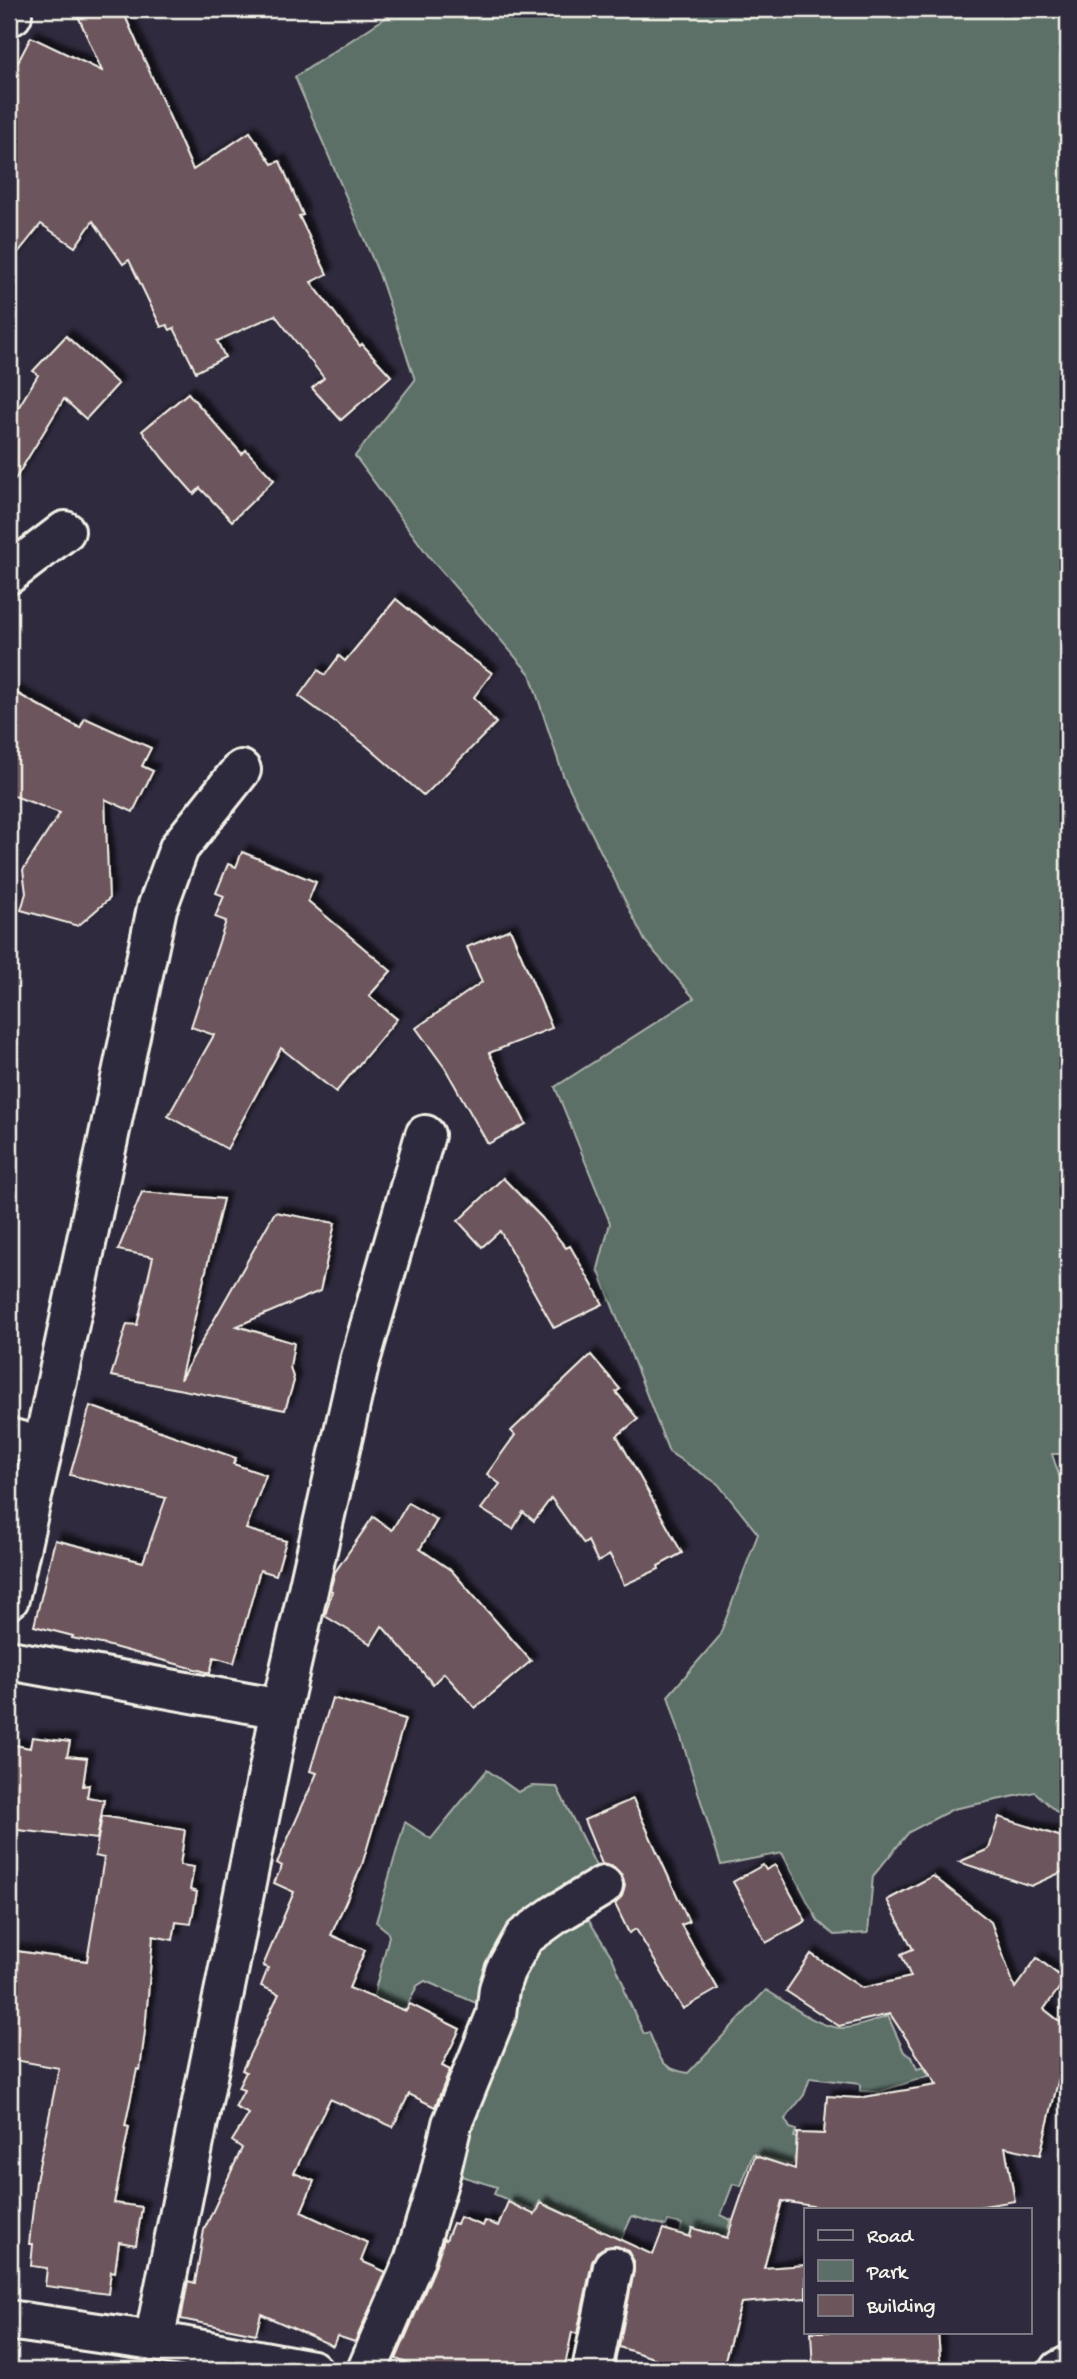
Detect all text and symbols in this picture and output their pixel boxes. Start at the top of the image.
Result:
legend [804,2208,1032,2334]
text: Road [867,2226,915,2251]
text: Park [866,2262,910,2287]
text: Building [866,2296,936,2321]

